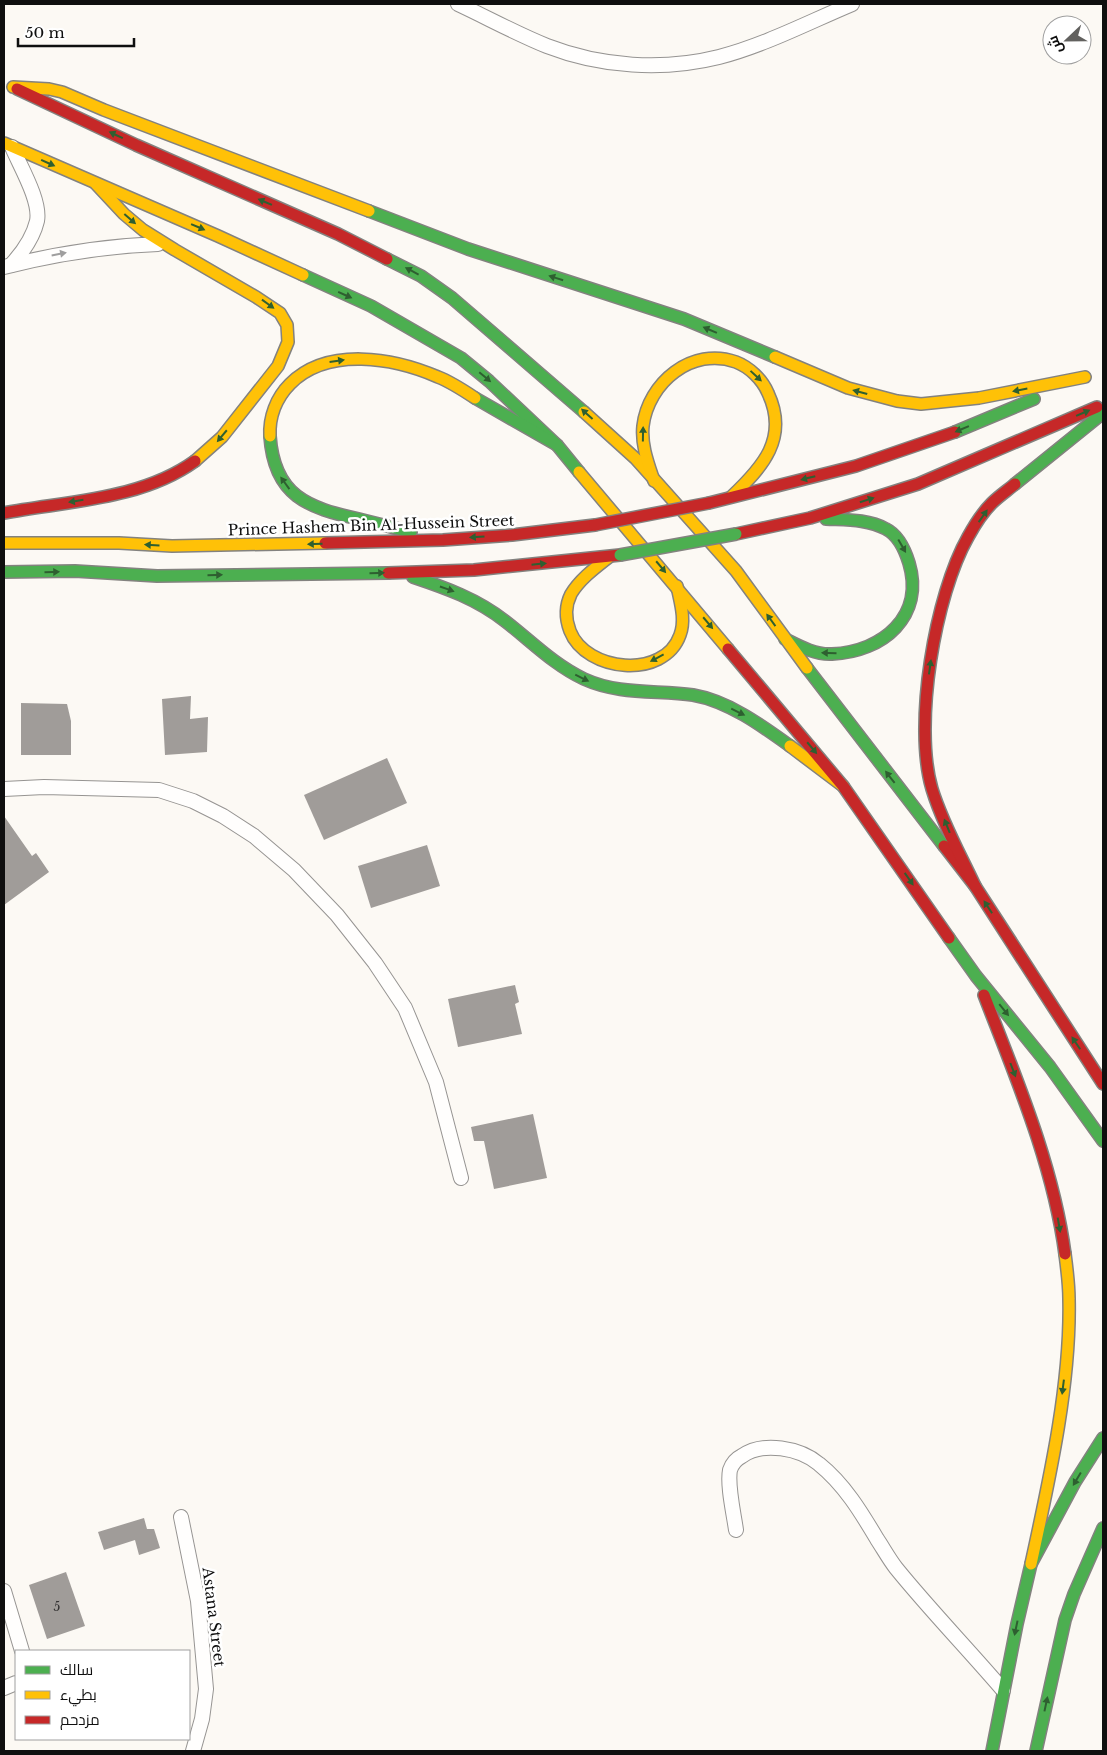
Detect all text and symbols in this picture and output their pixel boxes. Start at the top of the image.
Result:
scale bar [18,15,134,47]
north arrow [1042,15,1092,65]
text: 50 m [25,23,65,42]
text: ش [1043,33,1067,57]
one-way arrow [109,131,124,140]
one-way arrow [41,160,55,168]
one-way arrow [257,198,272,206]
one-way arrow [124,213,136,225]
one-way arrow [191,223,206,231]
one-way arrow [51,250,67,258]
one-way arrow [404,267,419,275]
one-way arrow [548,274,563,282]
one-way arrow [338,291,352,299]
one-way arrow [261,299,275,309]
one-way arrow [702,326,717,334]
one-way arrow [329,357,345,365]
one-way arrow [750,370,762,382]
one-way arrow [478,372,491,383]
one-way arrow [1013,386,1028,394]
one-way arrow [853,387,868,395]
one-way arrow [581,408,593,420]
one-way arrow [1076,409,1090,417]
one-way arrow [639,426,647,442]
one-way arrow [955,426,969,434]
one-way arrow [216,430,227,443]
one-way arrow [800,474,815,482]
one-way arrow [280,476,290,490]
one-way arrow [860,495,875,503]
one-way arrow [68,497,84,505]
one-way arrow [978,509,988,523]
street label: Prince Hashem Bin Al-Hussein Street [227,510,515,539]
one-way arrow [469,533,485,541]
one-way arrow [306,540,322,548]
one-way arrow [897,540,906,553]
one-way arrow [144,541,160,549]
one-way arrow [532,560,548,568]
one-way arrow [655,560,666,573]
one-way arrow [45,568,61,576]
one-way arrow [370,569,386,577]
one-way arrow [207,571,223,579]
one-way arrow [440,585,455,593]
one-way arrow [766,613,776,627]
one-way arrow [702,617,714,629]
one-way arrow [821,649,837,657]
one-way arrow [649,654,664,662]
one-way arrow [926,659,934,675]
one-way arrow [574,674,589,682]
one-way arrow [731,708,746,716]
one-way arrow [806,742,817,755]
one-way arrow [885,771,896,784]
one-way arrow [943,819,951,833]
one-way arrow [904,872,914,885]
one-way arrow [983,900,992,913]
one-way arrow [999,1003,1010,1016]
one-way arrow [1071,1037,1081,1050]
one-way arrow [1009,1063,1017,1078]
one-way arrow [1056,1218,1064,1234]
one-way arrow [1059,1379,1067,1395]
one-way arrow [1072,1472,1082,1485]
street label: Astana Street [198,1565,230,1668]
house number: 5 [54,1599,61,1614]
one-way arrow [1012,1621,1020,1636]
legend [15,1650,190,1740]
text: سالك [60,1660,93,1679]
text: بطيء [60,1685,97,1707]
one-way arrow [1042,1696,1050,1711]
text: مزدحم [60,1710,100,1730]

